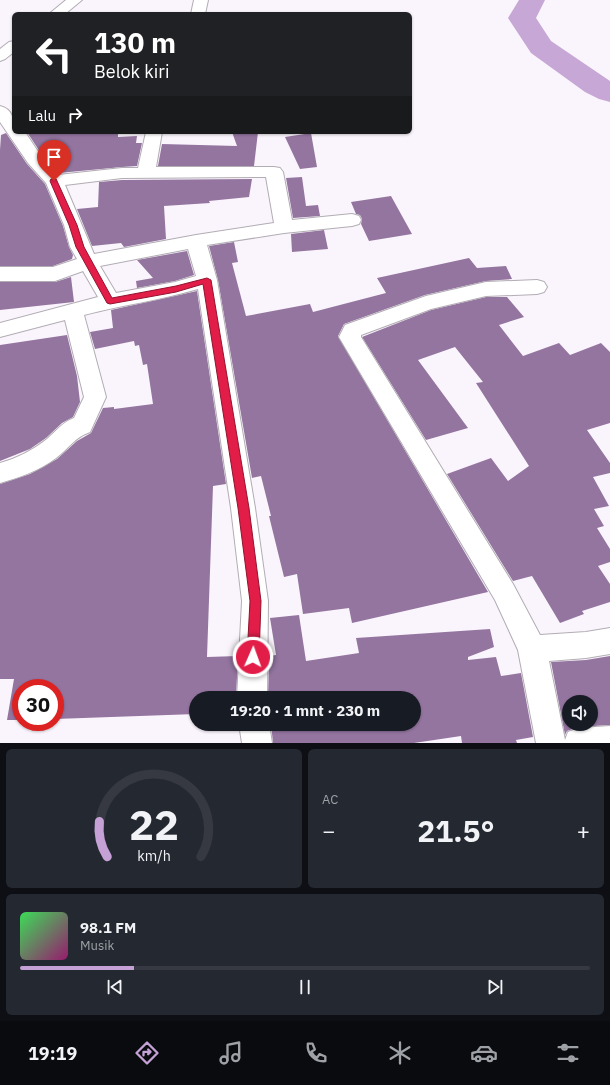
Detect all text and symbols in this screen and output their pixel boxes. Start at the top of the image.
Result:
text: 130 m [94,24,176,61]
icon: left [28,28,80,80]
text: Belok kiri [94,60,169,83]
icon: right [64,104,86,126]
text: Lalu [28,106,56,125]
pin [37,140,71,181]
icon: arrive [43,146,65,168]
position arrow [232,636,274,678]
speed limit sign: 30 [12,679,64,731]
map controls [562,695,598,731]
button: sound [562,695,598,731]
text: 19:20 · 1 mnt · 230 m [230,701,380,720]
text: AC [322,791,338,808]
text: 22 [129,796,179,850]
text: 21.5° [417,811,495,850]
text: − [322,816,335,845]
text: + [577,816,590,845]
text: km/h [137,845,171,864]
text: 98.1 FM [80,918,136,937]
text: Musik [80,937,114,954]
icon: previous [104,976,126,998]
icon: pause [294,976,316,998]
icon: next [484,976,506,998]
icon: directions [133,1039,161,1067]
icon: music [217,1039,245,1067]
icon: phone [302,1039,330,1067]
icon: climate [386,1039,414,1067]
icon: car [470,1039,498,1067]
icon: filters [554,1039,582,1067]
text: 19:19 [28,1042,77,1065]

